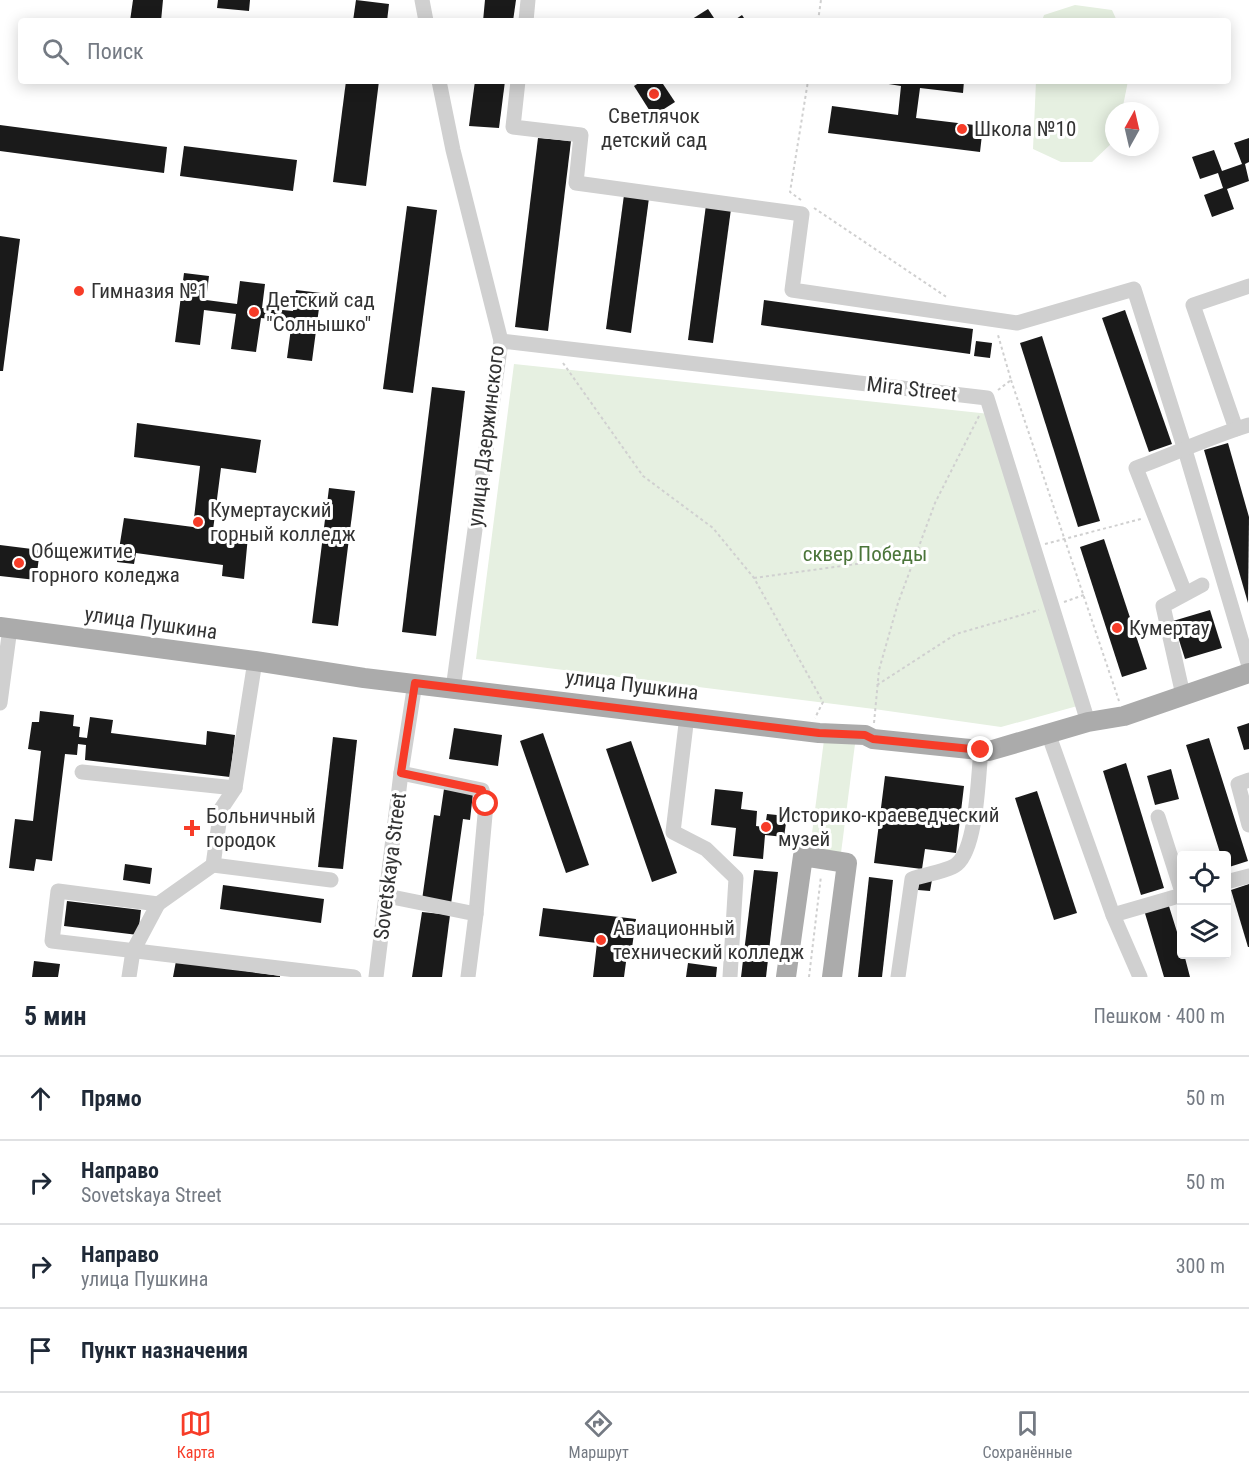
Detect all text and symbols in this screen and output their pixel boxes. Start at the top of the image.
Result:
search box [18,18,1231,84]
icon: search [39,35,72,68]
text: Поиск [87,39,144,64]
marker: Светлячок детский сад [647,87,661,101]
north arrow [1105,102,1159,156]
place label: Светлячок детский сад [601,104,707,152]
place label: Школа №10 [974,117,1076,141]
marker: Школа №10 [955,122,969,136]
place label: Гимназия №1 [91,279,208,303]
marker: Гимназия №1 [72,284,86,298]
place label: Детский сад "Солнышко" [266,288,375,336]
marker: Детский сад "Солнышко" [247,305,261,319]
street label: улица Дзержинского [463,344,509,528]
street label: Mira Street [865,372,959,406]
place label: Кумертауский горный колледж [210,498,356,546]
marker: Кумертауский горный колледж [191,515,205,529]
place label: Общежитие горного коледжа [31,539,180,587]
park label: сквер Победы [803,542,927,566]
marker: Общежитие горного коледжа [12,556,26,570]
street label: улица Пушкина [83,602,219,644]
place label: Кумертау [1129,616,1210,640]
marker: Кумертау [1110,621,1124,635]
street label: улица Пушкина [564,665,700,705]
route end [967,736,993,762]
route start [472,790,498,816]
street label: Sovetskaya Street [369,791,411,941]
place label: Историко-краеведческий музей [778,803,999,851]
place label: Больничный городок [206,804,316,852]
marker: Больничный городок [183,819,201,837]
marker: Историко-краеведческий музей [759,820,773,834]
map controls [1177,851,1231,959]
button: locate [1177,851,1231,905]
button: layers [1177,905,1231,959]
place label: Авиационный технический колледж [613,916,804,964]
marker: Авиационный технический колледж [594,933,608,947]
text: 5 мин [24,1001,86,1031]
text: Пешком · 400 m [1093,1004,1225,1028]
icon: ahead [24,1082,57,1115]
text: Прямо [81,1086,142,1111]
text: 50 m [1186,1086,1225,1110]
text: Направо [81,1158,159,1183]
icon: right [24,1166,57,1199]
text: 50 m [1186,1170,1225,1194]
text: Sovetskaya Street [81,1183,222,1207]
text: Направо [81,1242,159,1267]
icon: right [24,1250,57,1283]
text: 300 m [1176,1254,1225,1278]
text: улица Пушкина [81,1267,208,1291]
icon: arrive [24,1334,57,1367]
text: Пункт назначения [81,1338,248,1363]
tab: Карта [177,1407,215,1462]
tab: Маршрут [569,1407,629,1462]
tab: Сохранённые [982,1407,1072,1462]

